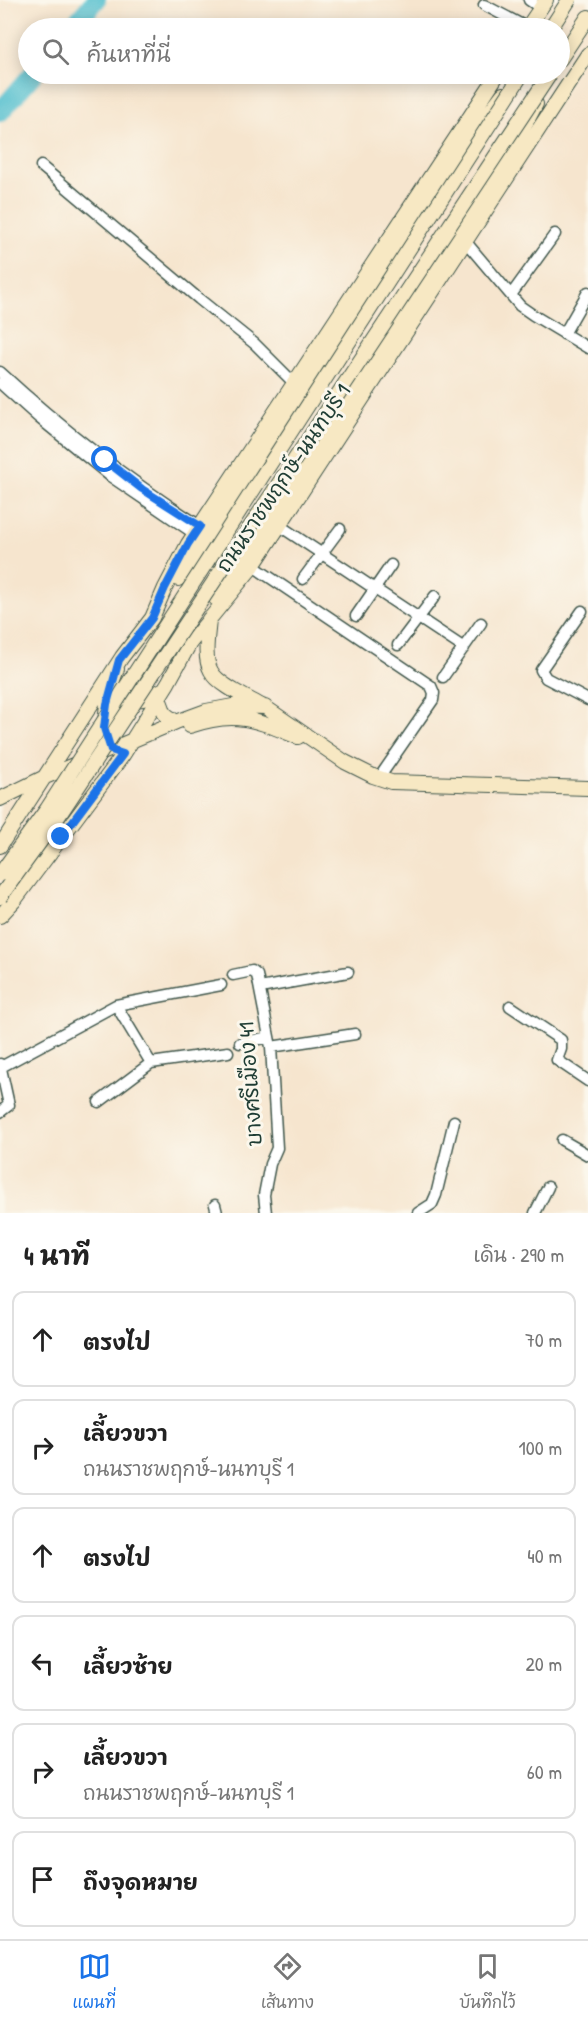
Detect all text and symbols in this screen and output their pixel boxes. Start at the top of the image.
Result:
search box [18,18,570,84]
icon: search [39,35,72,68]
text: ค้นหาที่นี่ [87,39,171,69]
street label: ถนนราชพฤกษ์-นนทบุรี 1 [209,378,359,579]
route start [91,446,117,472]
route end [47,823,73,849]
street label: บางศรีเมือง 41 [231,1021,269,1147]
text: 4 นาที [24,1238,90,1273]
text: เดิน · 290 m [473,1241,564,1268]
icon: ahead [26,1323,59,1356]
text: 70 m [525,1326,562,1353]
text: ตรงไป [83,1327,151,1357]
text: เลี้ยวขวา [83,1418,167,1448]
icon: right [26,1431,59,1464]
text: 100 m [519,1434,562,1461]
text: ถนนราชพฤกษ์-นนทบุรี 1 [83,1455,294,1482]
icon: ahead [26,1539,59,1572]
text: 40 m [527,1542,562,1569]
text: ตรงไป [83,1543,151,1573]
icon: left [26,1647,59,1680]
text: 20 m [525,1650,562,1677]
text: เลี้ยวซ้าย [83,1651,173,1681]
text: เลี้ยวขวา [83,1742,167,1772]
icon: right [26,1755,59,1788]
text: 60 m [527,1758,562,1785]
text: ถนนราชพฤกษ์-นนทบุรี 1 [83,1779,294,1806]
icon: arrive [26,1863,59,1896]
text: ถึงจุดหมาย [83,1867,198,1897]
tab: แผนที่ [73,1950,116,2014]
tab: เส้นทาง [261,1950,314,2014]
tab: บันทึกไว้ [459,1950,515,2014]

